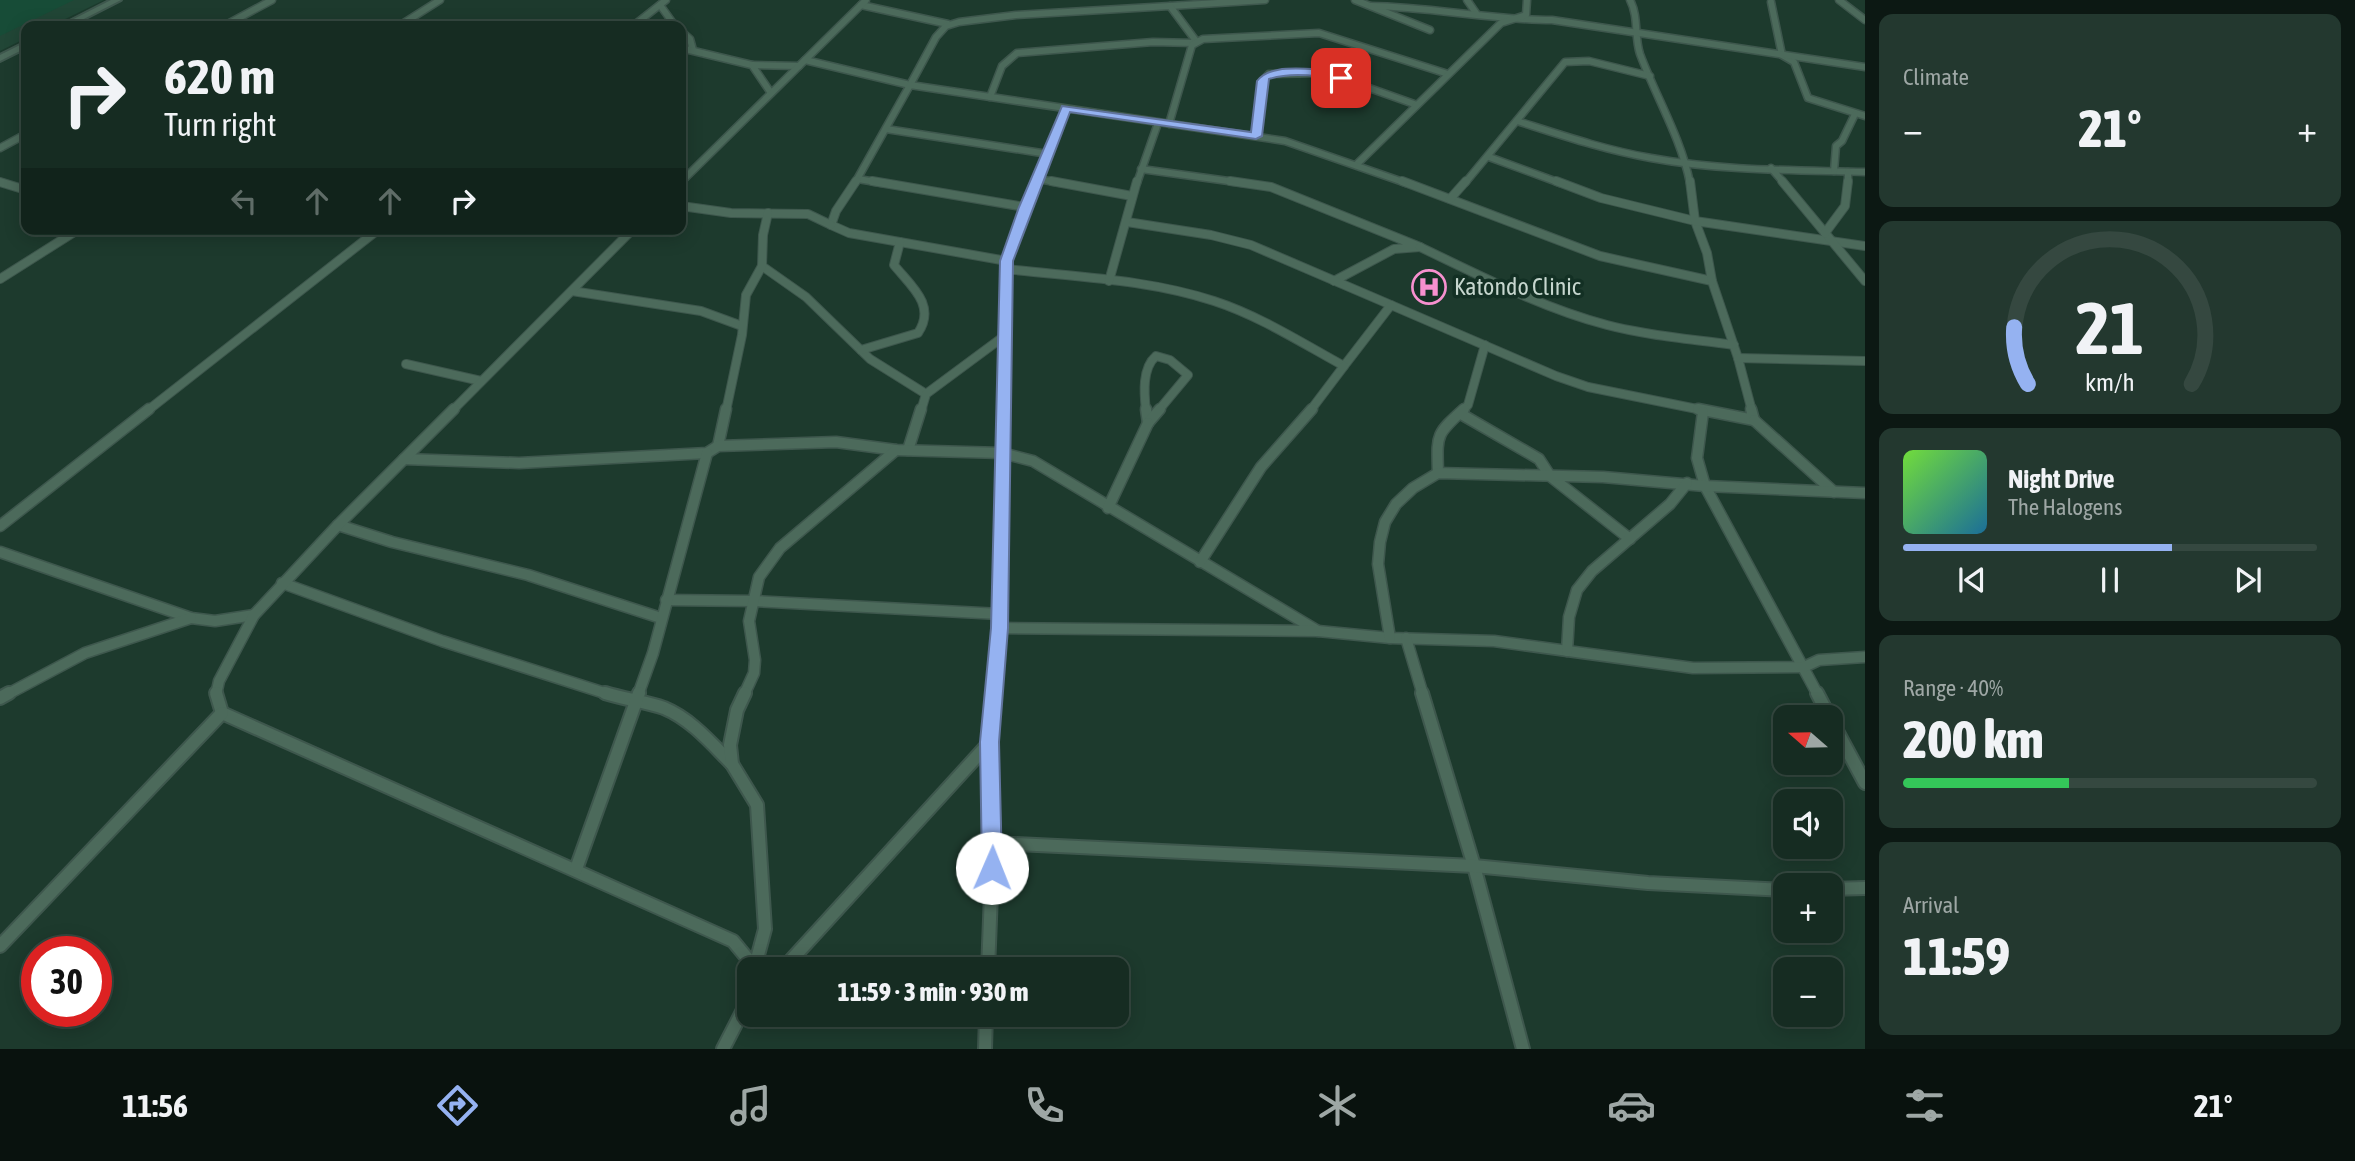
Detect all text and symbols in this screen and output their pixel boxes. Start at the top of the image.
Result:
text: 620 m [164,48,275,104]
pin [1311,48,1371,108]
icon: right [49,49,140,140]
icon: arrive [1322,59,1360,97]
text: Climate [1903,64,1969,90]
text: 21° [2078,98,2142,158]
text: Turn right [164,106,277,143]
text: − [1903,107,1923,150]
text: + [2297,107,2317,150]
icon: left [225,182,263,220]
icon: ahead [298,182,336,220]
icon: ahead [371,182,409,220]
icon: right [444,182,482,220]
hospital icon: Katondo Clinic [1410,268,1448,306]
place label: Katondo Clinic [1454,273,1581,300]
text: 21 [2076,286,2144,369]
text: km/h [2085,367,2135,395]
text: Night Drive [2008,464,2115,494]
text: The Halogens [2008,494,2122,520]
icon: previous [1953,561,1991,599]
icon: pause [2091,561,2129,599]
icon: next [2229,561,2267,599]
text: Range · 40% [1903,675,2003,701]
north arrow [1773,705,1843,775]
map controls [1773,705,1843,1027]
text: 200 km [1903,709,2044,769]
button: sound [1773,789,1843,859]
position arrow [955,831,1029,905]
button: + [1773,873,1843,943]
text: Arrival [1903,892,1959,918]
text: 11:59 [1903,926,2010,986]
speed limit sign: 30 [21,936,112,1027]
button: − [1773,957,1843,1027]
text: 11:59 · 3 min · 930 m [838,977,1028,1007]
icon: directions [433,1081,482,1130]
icon: music [726,1081,775,1130]
icon: phone [1020,1081,1069,1130]
icon: climate [1313,1081,1362,1130]
icon: car [1607,1081,1656,1130]
icon: filters [1900,1081,1949,1130]
text: 11:56 [122,1087,188,1124]
text: 21° [2194,1087,2233,1124]

